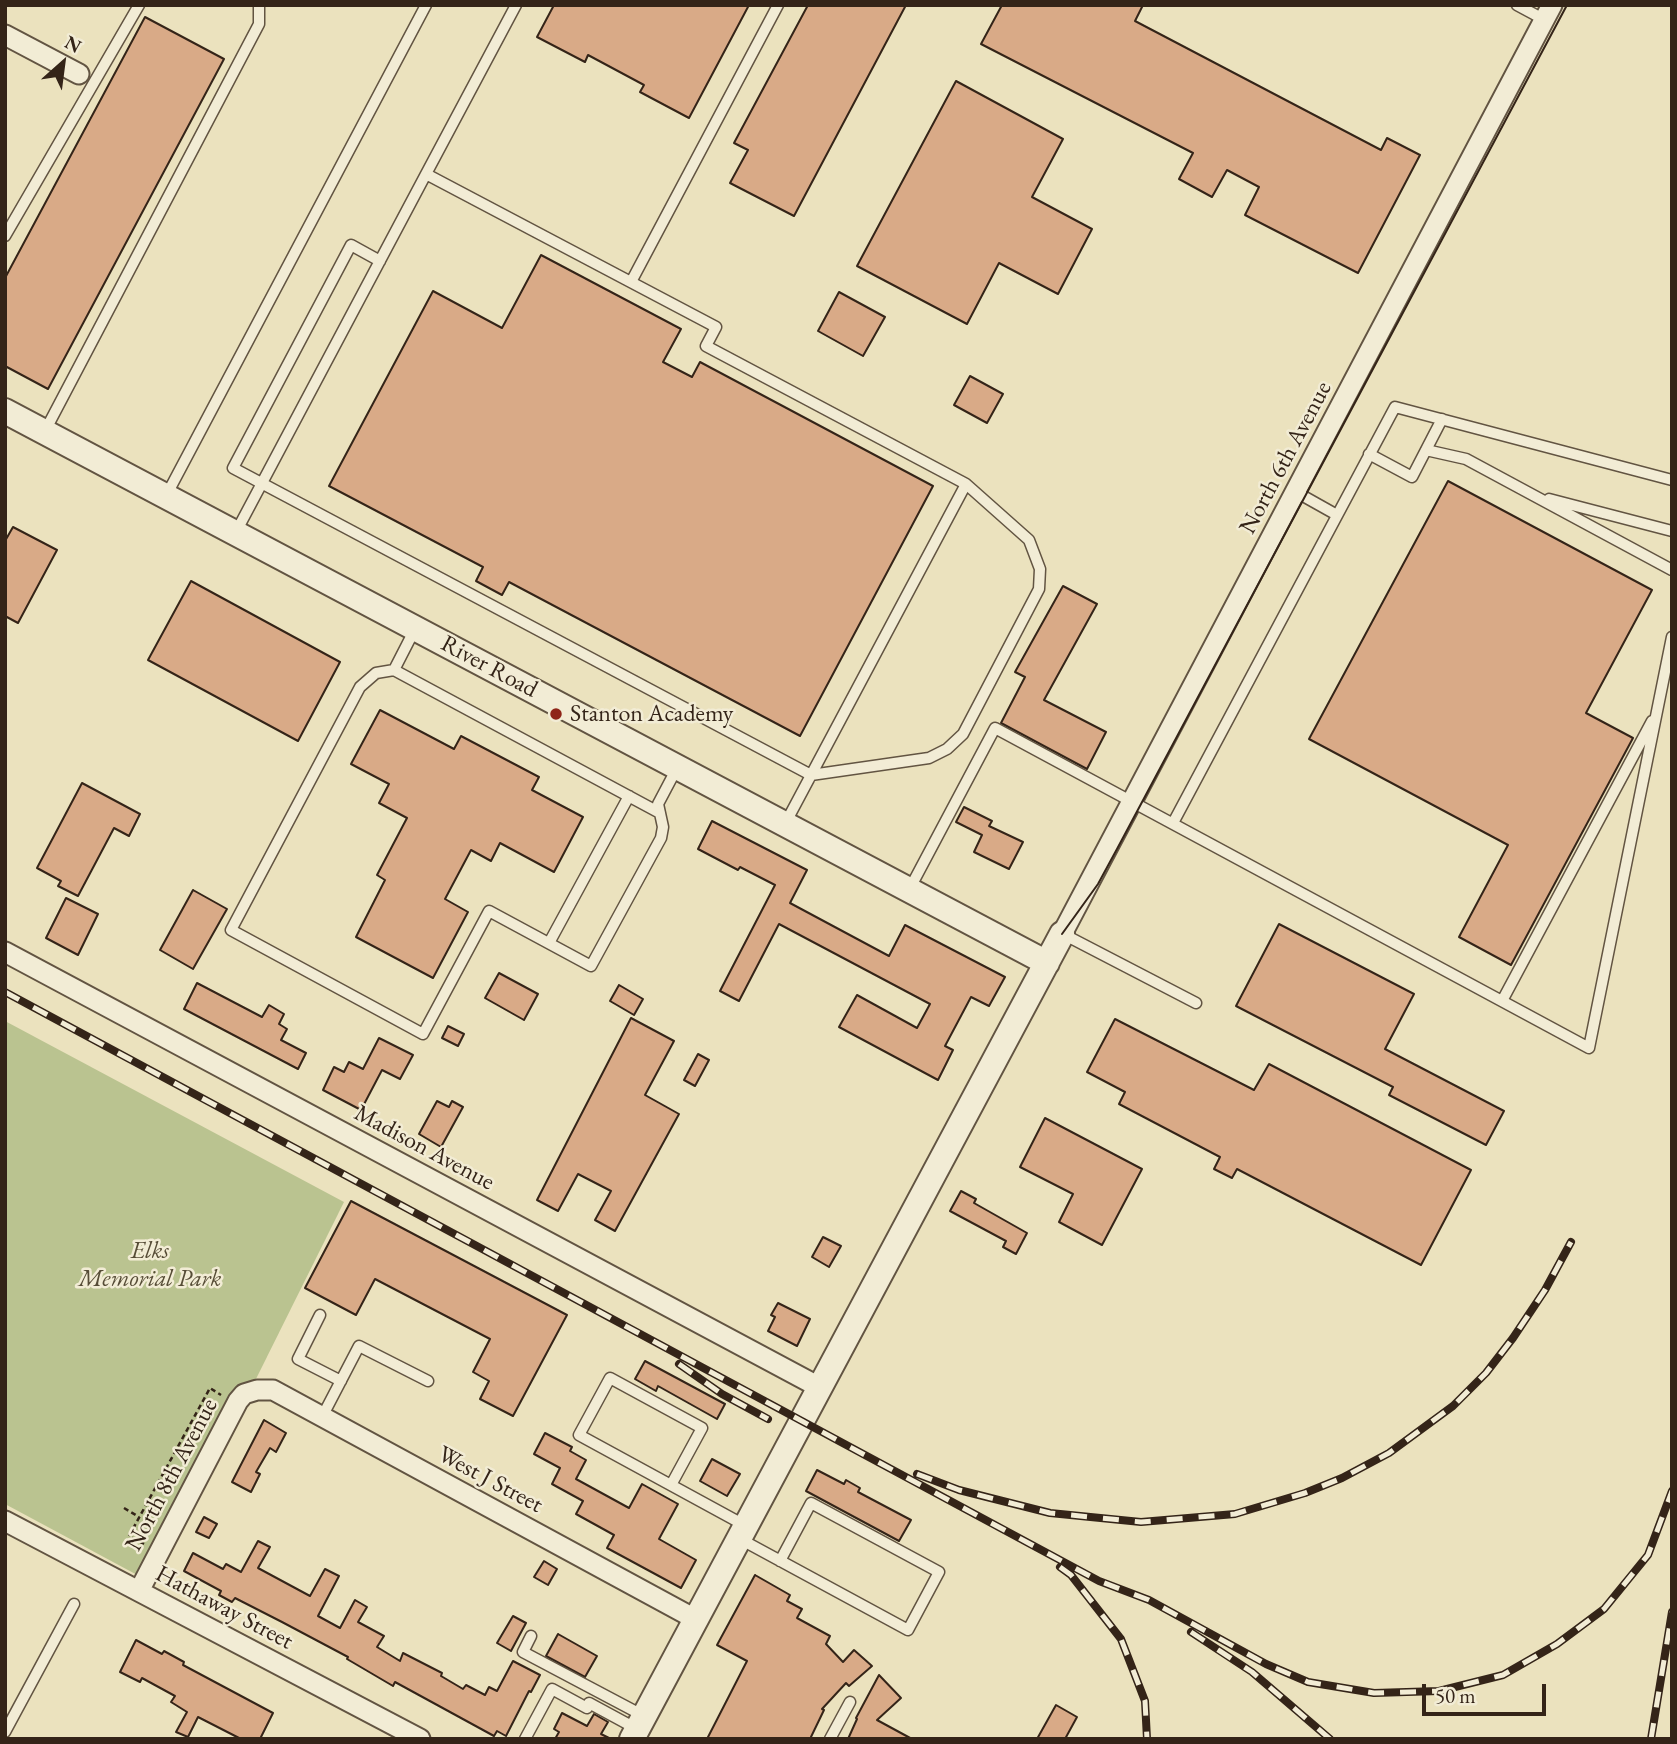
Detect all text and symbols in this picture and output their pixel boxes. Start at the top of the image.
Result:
north arrow [28,28,98,98]
text: N [60,29,86,59]
street label: North 6th Avenue [1234,377,1338,539]
street label: River Road [436,630,542,704]
place label: Stanton Academy [570,700,733,728]
marker: Stanton Academy [548,706,564,722]
street label: Madison Avenue [349,1099,499,1197]
park label: Elks Memorial Park [79,1237,221,1293]
street label: North 8th Avenue [120,1394,224,1556]
street label: West J Street [433,1440,547,1520]
street label: Hathaway Street [150,1560,298,1656]
scale bar [1425,1670,1549,1714]
text: 50 m [1435,1682,1476,1709]

